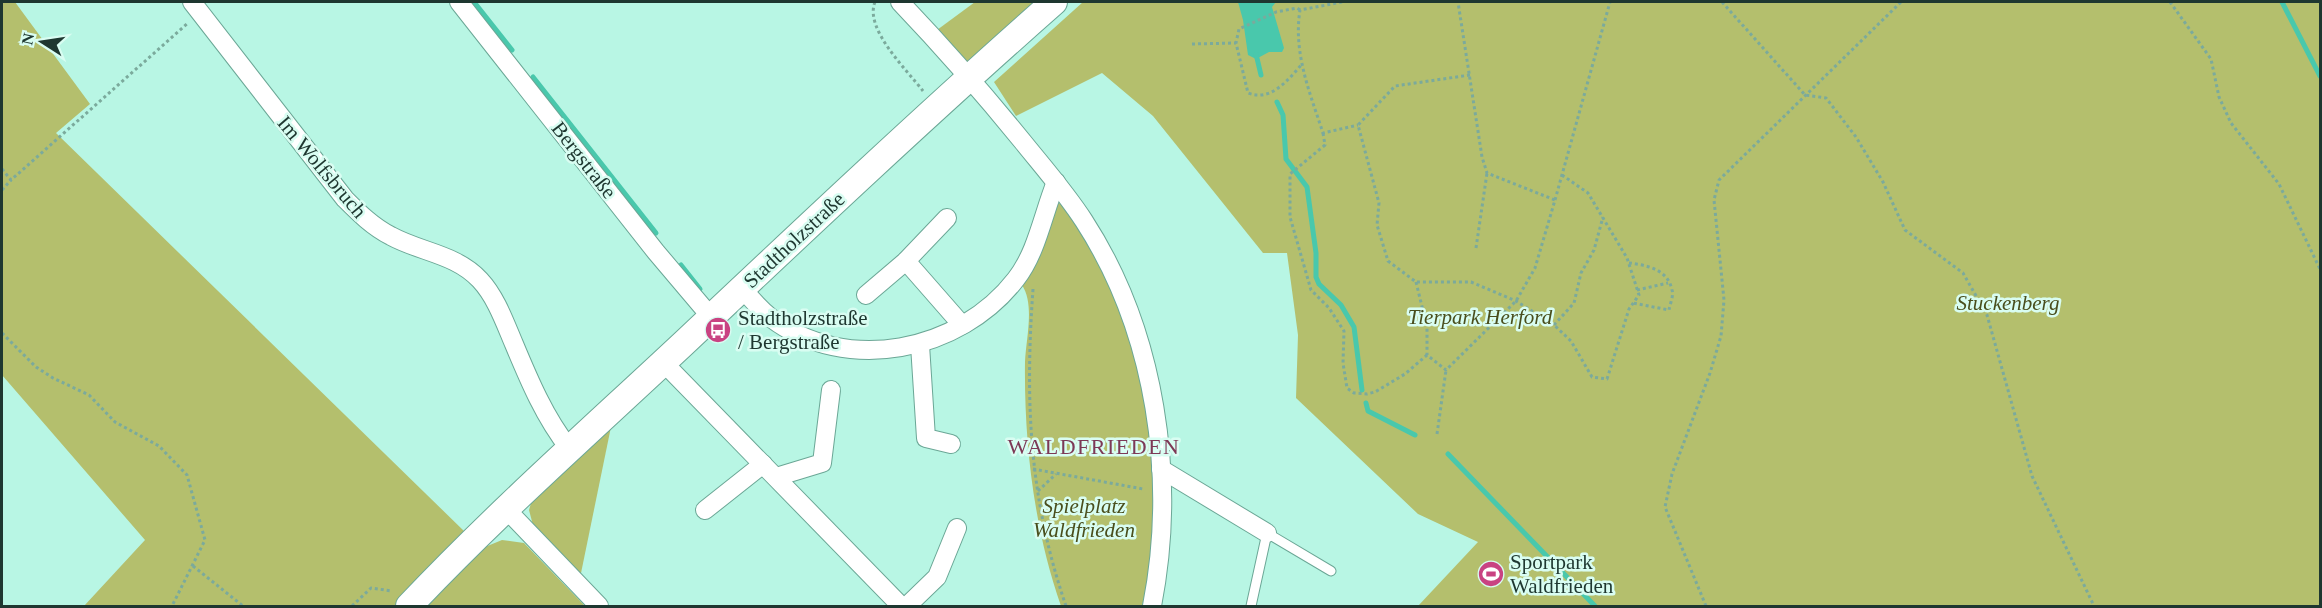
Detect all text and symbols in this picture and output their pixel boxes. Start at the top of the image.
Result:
north arrow [12,12,72,72]
text: N [18,31,37,46]
street label: Im Wolfsbruch [272,111,372,223]
street label: Bergstraße [547,117,621,203]
street label: Stadtholzstraße [738,187,850,293]
park label: Stuckenberg [1956,291,2060,315]
park label: Tierpark Herford [1408,305,1553,329]
place label: Stadtholzstraße / Bergstraße [738,306,867,354]
bus stop icon: Stadtholzstraße / Bergstraße [703,315,733,345]
district label: WALDFRIEDEN [1008,434,1180,459]
park label: Spielplatz Waldfrieden [1033,494,1135,542]
place label: Sportpark Waldfrieden [1510,550,1614,598]
sports icon: Sportpark Waldfrieden [1476,559,1506,589]

